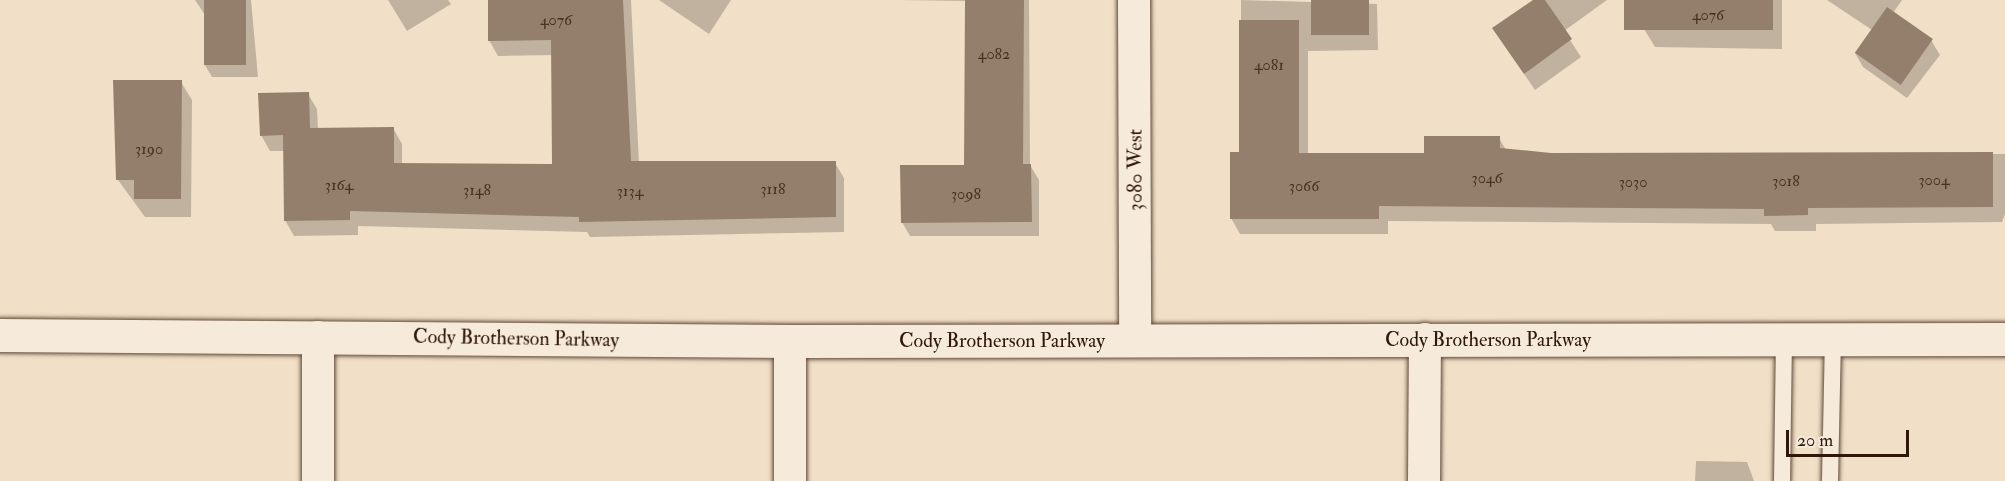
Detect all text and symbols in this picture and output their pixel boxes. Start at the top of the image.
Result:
house number: 4076 [1692,5,1724,25]
house number: 4076 [540,10,572,30]
house number: 4082 [978,44,1010,64]
house number: 4081 [1254,55,1284,75]
street label: 3080 West [1123,129,1147,211]
house number: 3190 [135,139,163,159]
house number: 3046 [1472,168,1502,188]
house number: 3004 [1918,170,1950,190]
house number: 3018 [1772,171,1800,191]
house number: 3030 [1619,172,1647,192]
house number: 3164 [325,175,353,195]
house number: 3066 [1289,176,1319,196]
house number: 3118 [760,179,786,199]
house number: 3148 [463,180,491,200]
house number: 3134 [617,181,643,201]
house number: 3098 [951,184,981,204]
street label: Cody Brotherson Parkway [413,324,619,352]
street label: Cody Brotherson Parkway [1385,327,1591,351]
street label: Cody Brotherson Parkway [899,328,1105,352]
scale bar [1789,418,1912,456]
text: 20 m [1797,429,1833,452]

